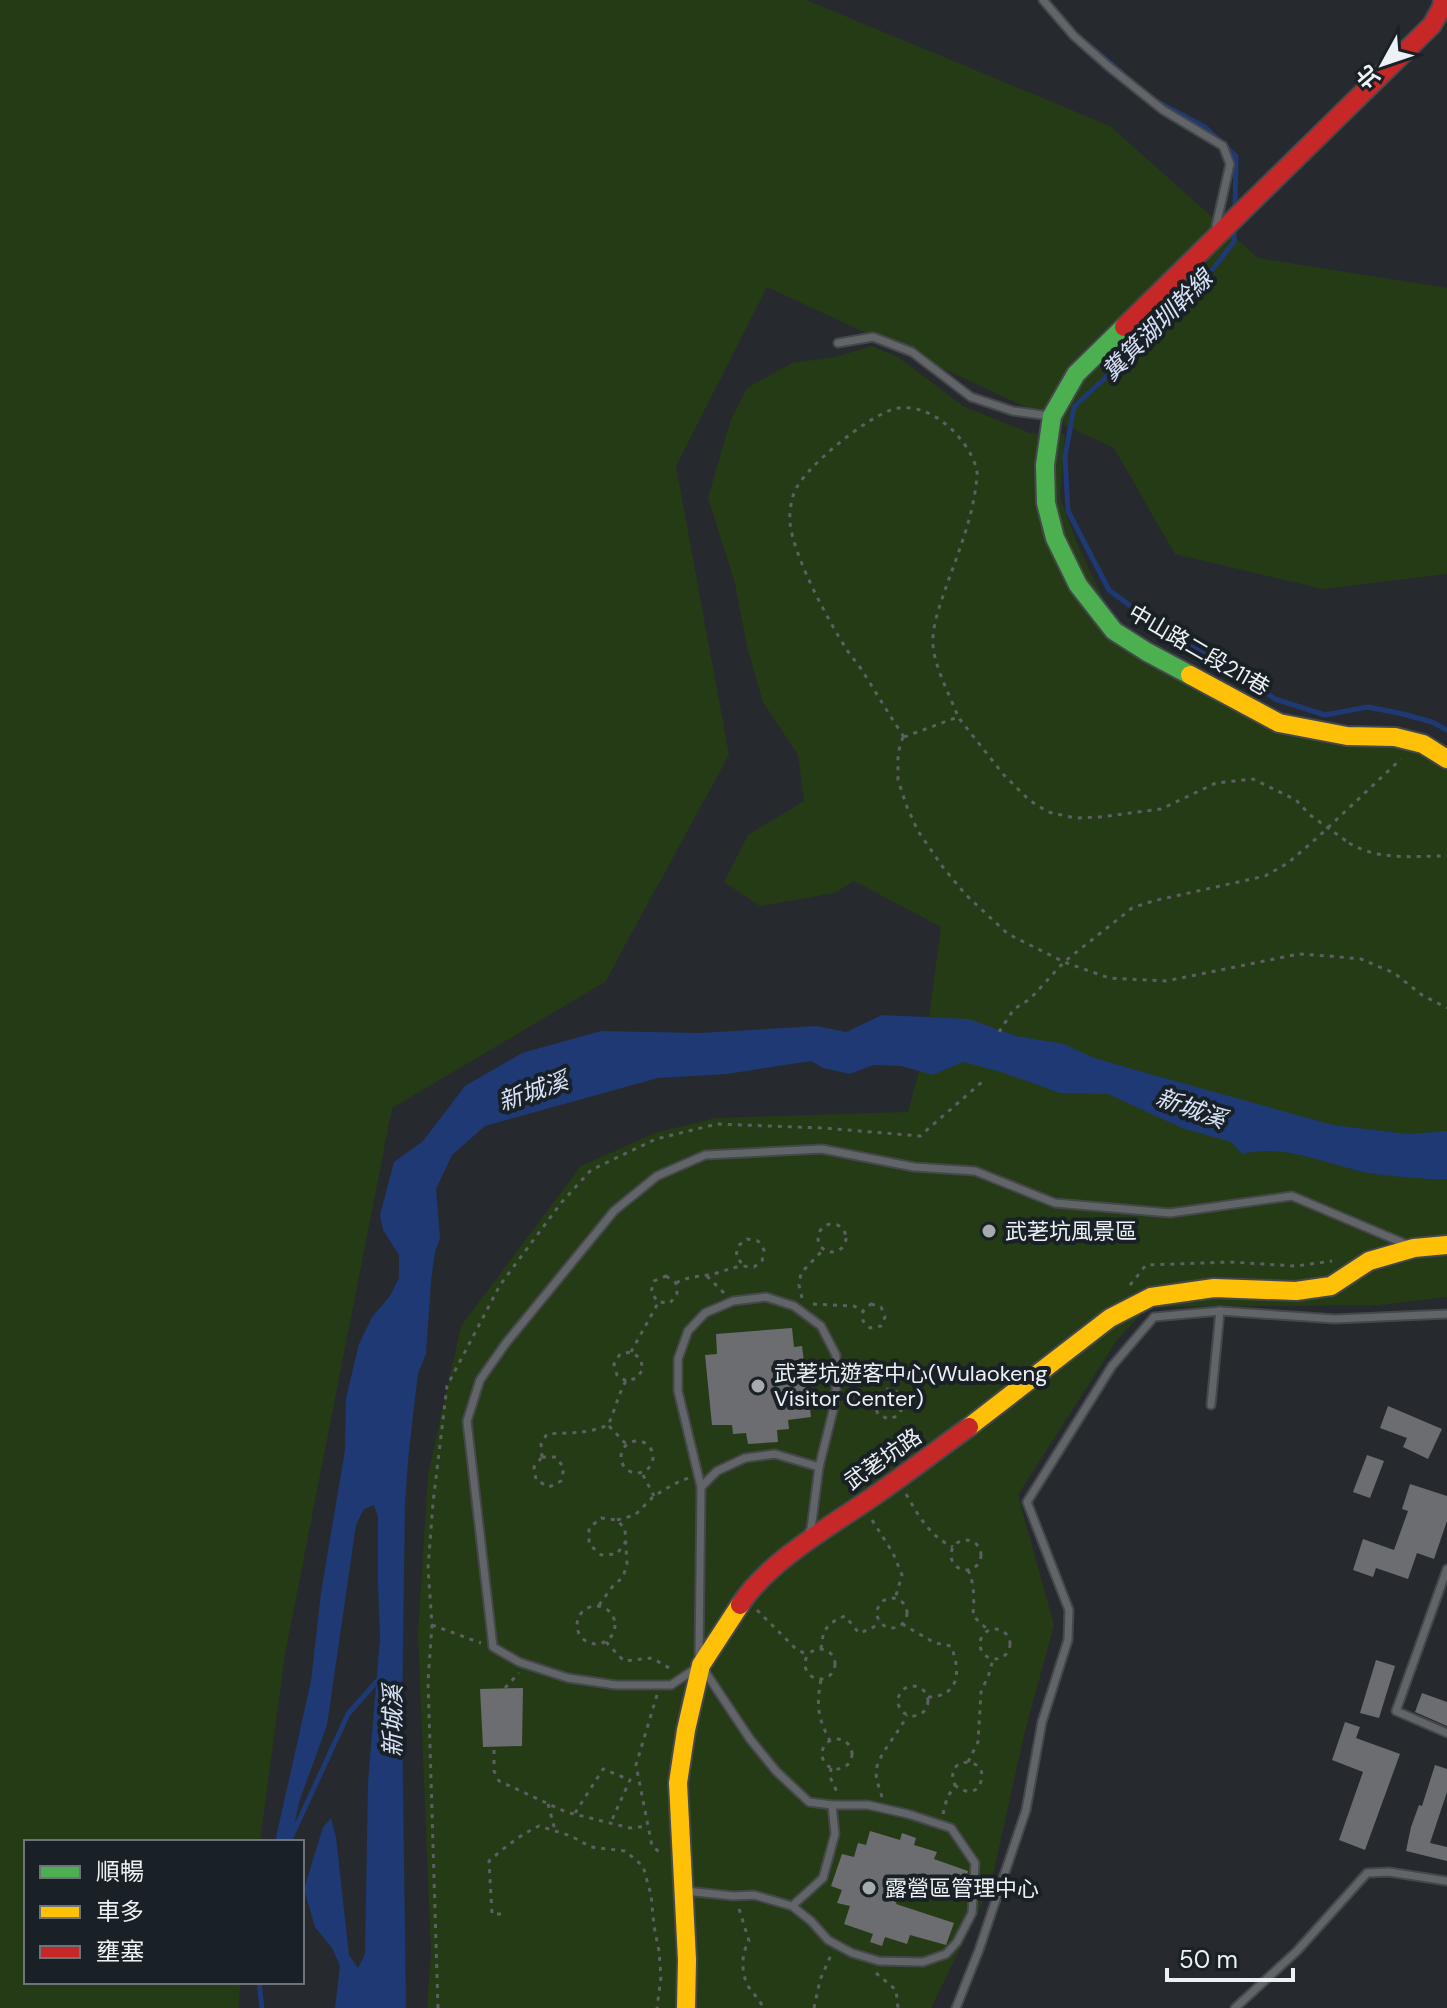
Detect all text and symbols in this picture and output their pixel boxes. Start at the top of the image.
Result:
north arrow [1343,24,1423,104]
text: 北 [1350,59,1386,94]
water label: 糞箕湖圳幹線 [1095,261,1221,387]
street label: 中山路二段211巷 [1123,598,1275,702]
water label: 新城溪 [494,1064,575,1117]
water label: 新城溪 [1152,1081,1233,1136]
place label: 武荖坑風景區 [1005,1217,1137,1246]
marker: 武荖坑風景區 [980,1222,998,1240]
place label: 武荖坑遊客中心(Wulaokeng Visitor Center) [774,1359,1047,1413]
marker: 武荖坑遊客中心(Wulaokeng Visitor Center) [749,1377,767,1395]
street label: 武荖坑路 [839,1422,927,1496]
water label: 新城溪 [377,1682,408,1757]
legend [24,1840,304,1984]
text: 順暢 [96,1856,144,1887]
place label: 露營區管理中心 [885,1874,1039,1903]
marker: 露營區管理中心 [860,1879,878,1897]
text: 車多 [96,1896,144,1927]
scale bar [1167,1932,1293,1982]
text: 壅塞 [96,1936,144,1967]
text: 50 m [1179,1944,1238,1975]

